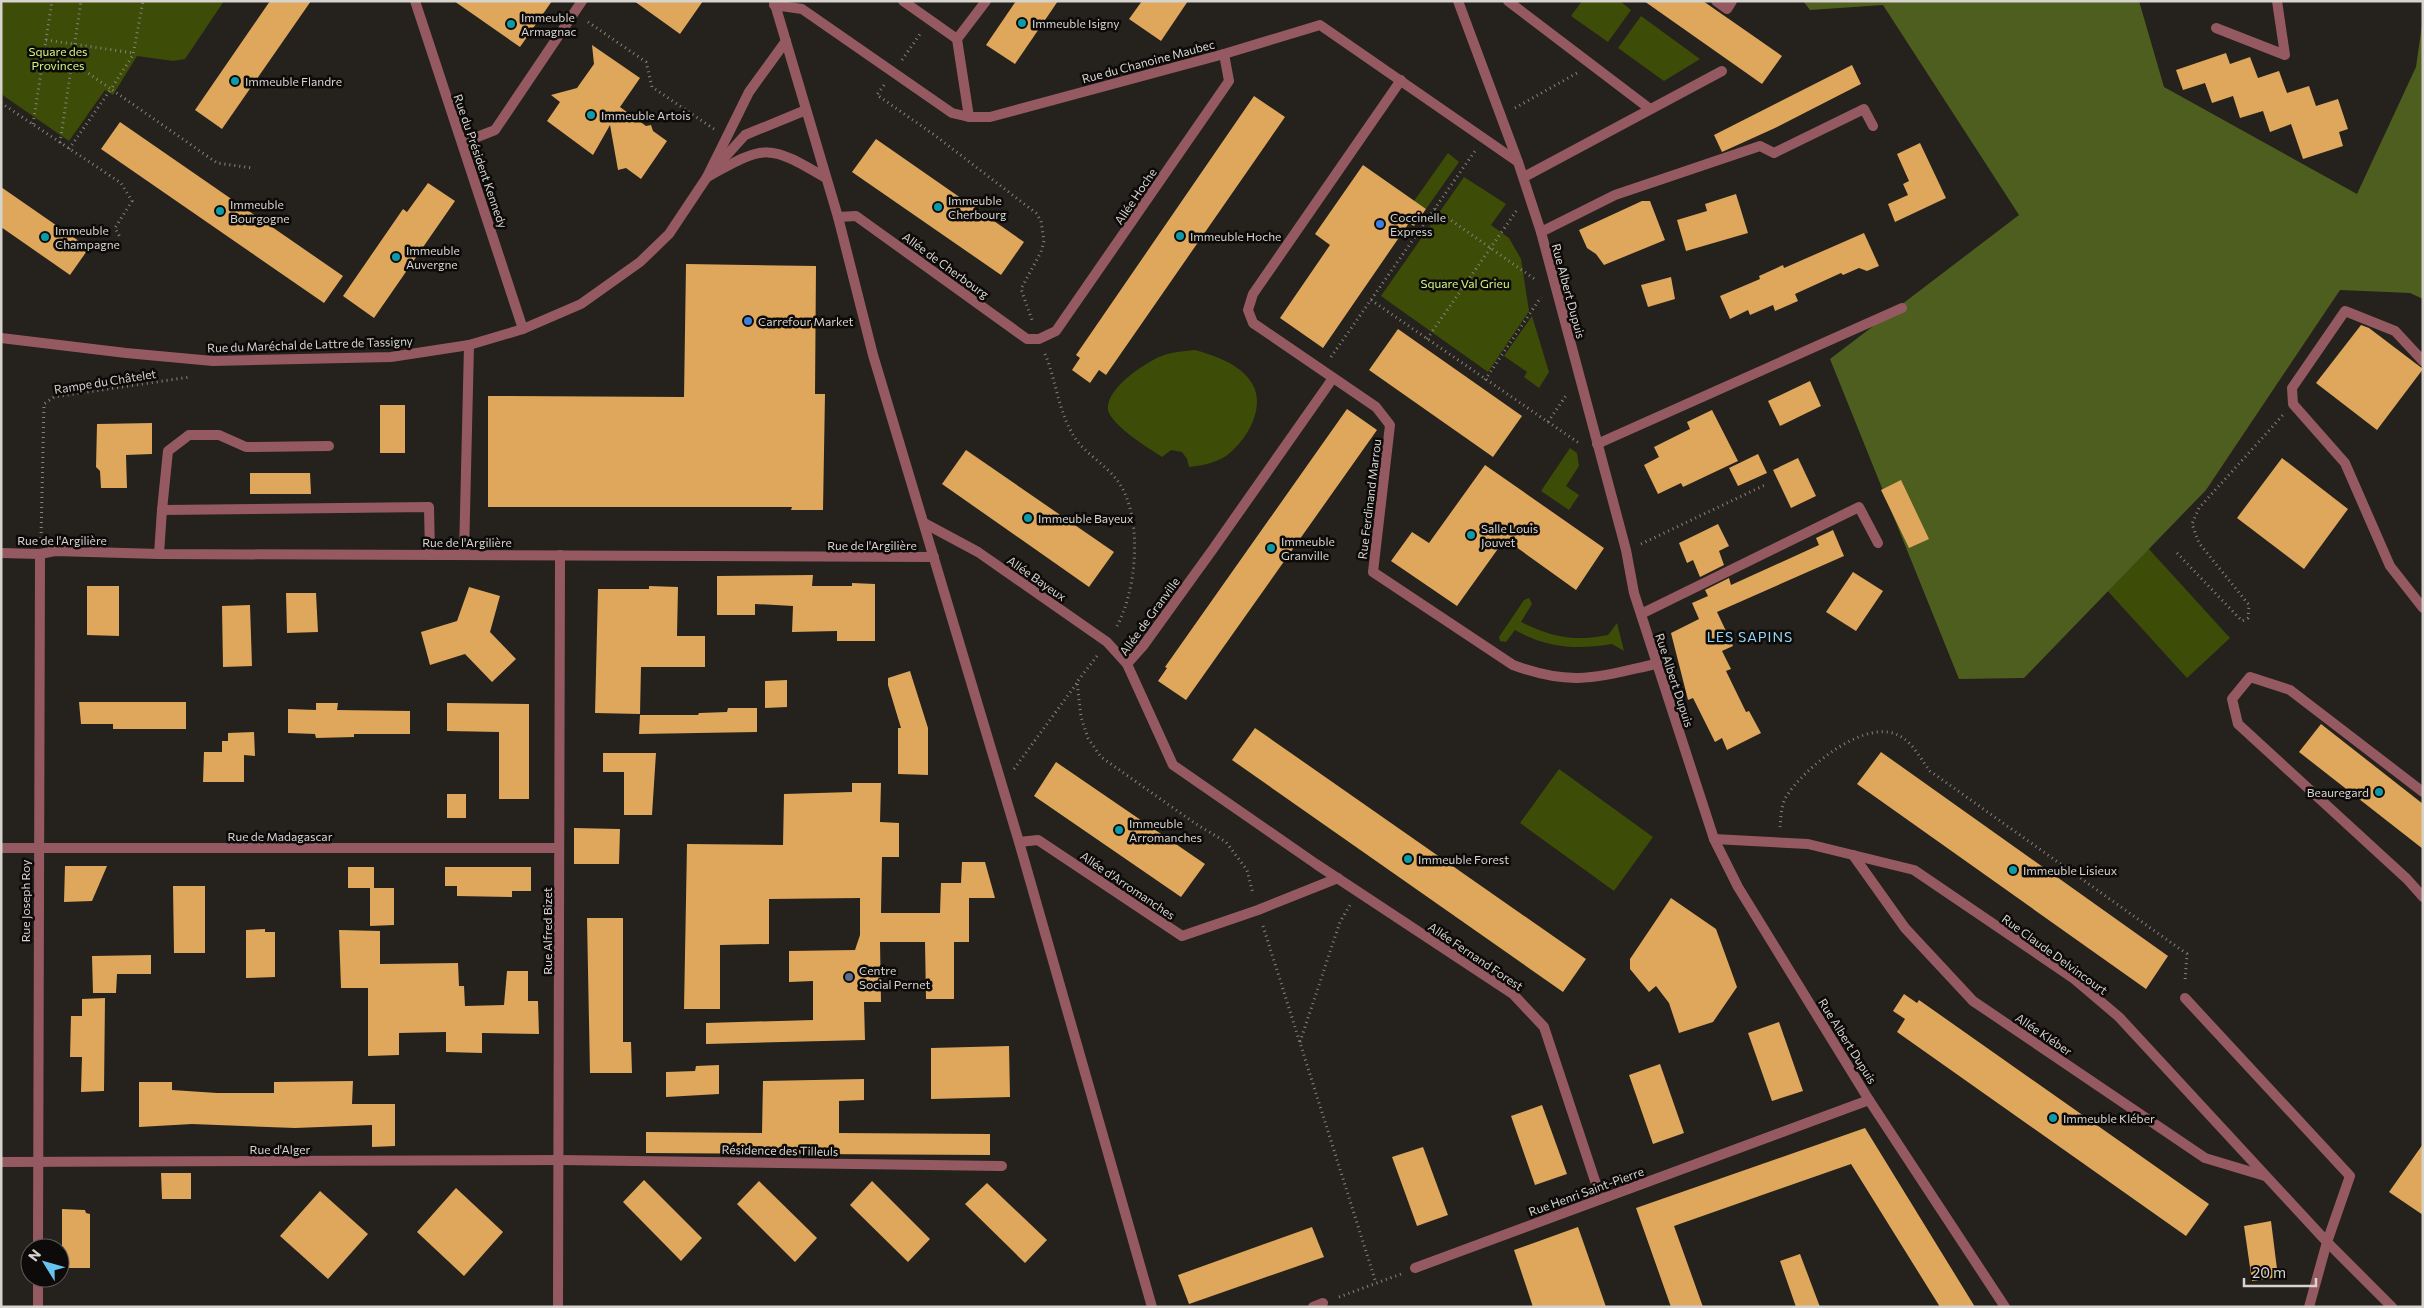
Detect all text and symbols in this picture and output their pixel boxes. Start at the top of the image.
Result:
place label: Immeuble Armagnac [521,10,576,38]
place label: Immeuble Isigny [1032,16,1119,30]
marker: Immeuble Isigny [1016,17,1028,29]
marker: Immeuble Armagnac [505,18,517,30]
street label: Rue du Chanoine Maubec [1080,36,1216,85]
park label: Square des Provinces [29,44,87,72]
place label: Immeuble Flandre [245,74,342,88]
marker: Immeuble Flandre [229,75,241,87]
street label: Rue du Président Kennedy [451,92,511,230]
place label: Immeuble Artois [601,108,691,122]
marker: Immeuble Artois [585,109,597,121]
street label: Allée Hoche [1111,165,1159,227]
place label: Immeuble Cherbourg [948,193,1007,221]
place label: Immeuble Bourgogne [230,197,290,225]
marker: Immeuble Cherbourg [932,201,944,213]
marker: Immeuble Bourgogne [214,205,226,217]
place label: Coccinelle Express [1390,210,1446,238]
marker: Coccinelle Express [1374,218,1386,230]
place label: Immeuble Champagne [55,223,120,251]
street label: Allée de Cherbourg [900,229,992,301]
place label: Immeuble Hoche [1190,229,1281,243]
marker: Immeuble Hoche [1174,230,1186,242]
marker: Immeuble Champagne [39,231,51,243]
street label: Rue Albert Dupuis [1550,242,1588,340]
place label: Immeuble Auvergne [406,243,460,271]
marker: Immeuble Auvergne [390,251,402,263]
park label: Square Val Grieu [1420,276,1510,290]
place label: Carrefour Market [758,314,853,328]
marker: Carrefour Market [742,315,754,327]
street label: Rue du Maréchal de Lattre de Tassigny [207,333,413,355]
street label: Rampe du Châtelet [53,366,157,396]
street label: Rue Ferdinand Marrou [1355,438,1383,560]
place label: Immeuble Bayeux [1038,511,1134,525]
marker: Immeuble Bayeux [1022,512,1034,524]
place label: Salle Louis Jouvet [1481,521,1538,550]
marker: Salle Louis Jouvet [1465,529,1477,541]
street label: Rue de l'Argilière [17,533,107,547]
place label: Immeuble Granville [1281,534,1335,562]
street label: Rue de l'Argilière [422,535,512,549]
street label: Rue de l'Argilière [827,538,917,552]
marker: Immeuble Granville [1265,542,1277,554]
street label: Allée Bayeux [1005,553,1070,604]
street label: Allée de Granville [1116,574,1182,658]
district label: LES SAPINS [1707,628,1793,645]
street label: Rue Albert Dupuis [1653,631,1697,729]
place label: Beauregard [2307,785,2369,799]
marker: Beauregard [2373,786,2385,798]
place label: Immeuble Arromanches [1129,816,1202,844]
marker: Immeuble Arromanches [1113,824,1125,836]
street label: Rue de Madagascar [228,829,333,843]
street label: Allée d'Arromanches [1078,848,1178,922]
place label: Immeuble Forest [1418,852,1509,866]
marker: Immeuble Forest [1402,853,1414,865]
street label: Rue Joseph Roy [18,860,33,942]
place label: Immeuble Lisieux [2023,863,2118,877]
marker: Immeuble Lisieux [2007,864,2019,876]
street label: Rue Alfred Bizet [540,887,554,975]
street label: Rue Claude Delvincourt [2000,911,2111,997]
street label: Allée Fernand Forest [1426,919,1526,993]
place label: Centre Social Pernet [859,963,930,991]
marker: Centre Social Pernet [843,971,855,983]
street label: Rue Albert Dupuis [1816,996,1880,1086]
street label: Allée Kléber [2013,1010,2075,1058]
place label: Immeuble Kléber [2063,1111,2155,1125]
marker: Immeuble Kléber [2047,1112,2059,1124]
street label: Rue d'Alger [250,1142,311,1156]
street label: Résidence des Tilleuls [722,1142,838,1158]
street label: Rue Henri Saint-Pierre [1526,1164,1646,1218]
north arrow [20,1238,70,1288]
text: N [24,1246,44,1264]
scale bar [2244,1256,2316,1288]
text: 20 m [2252,1263,2286,1281]

